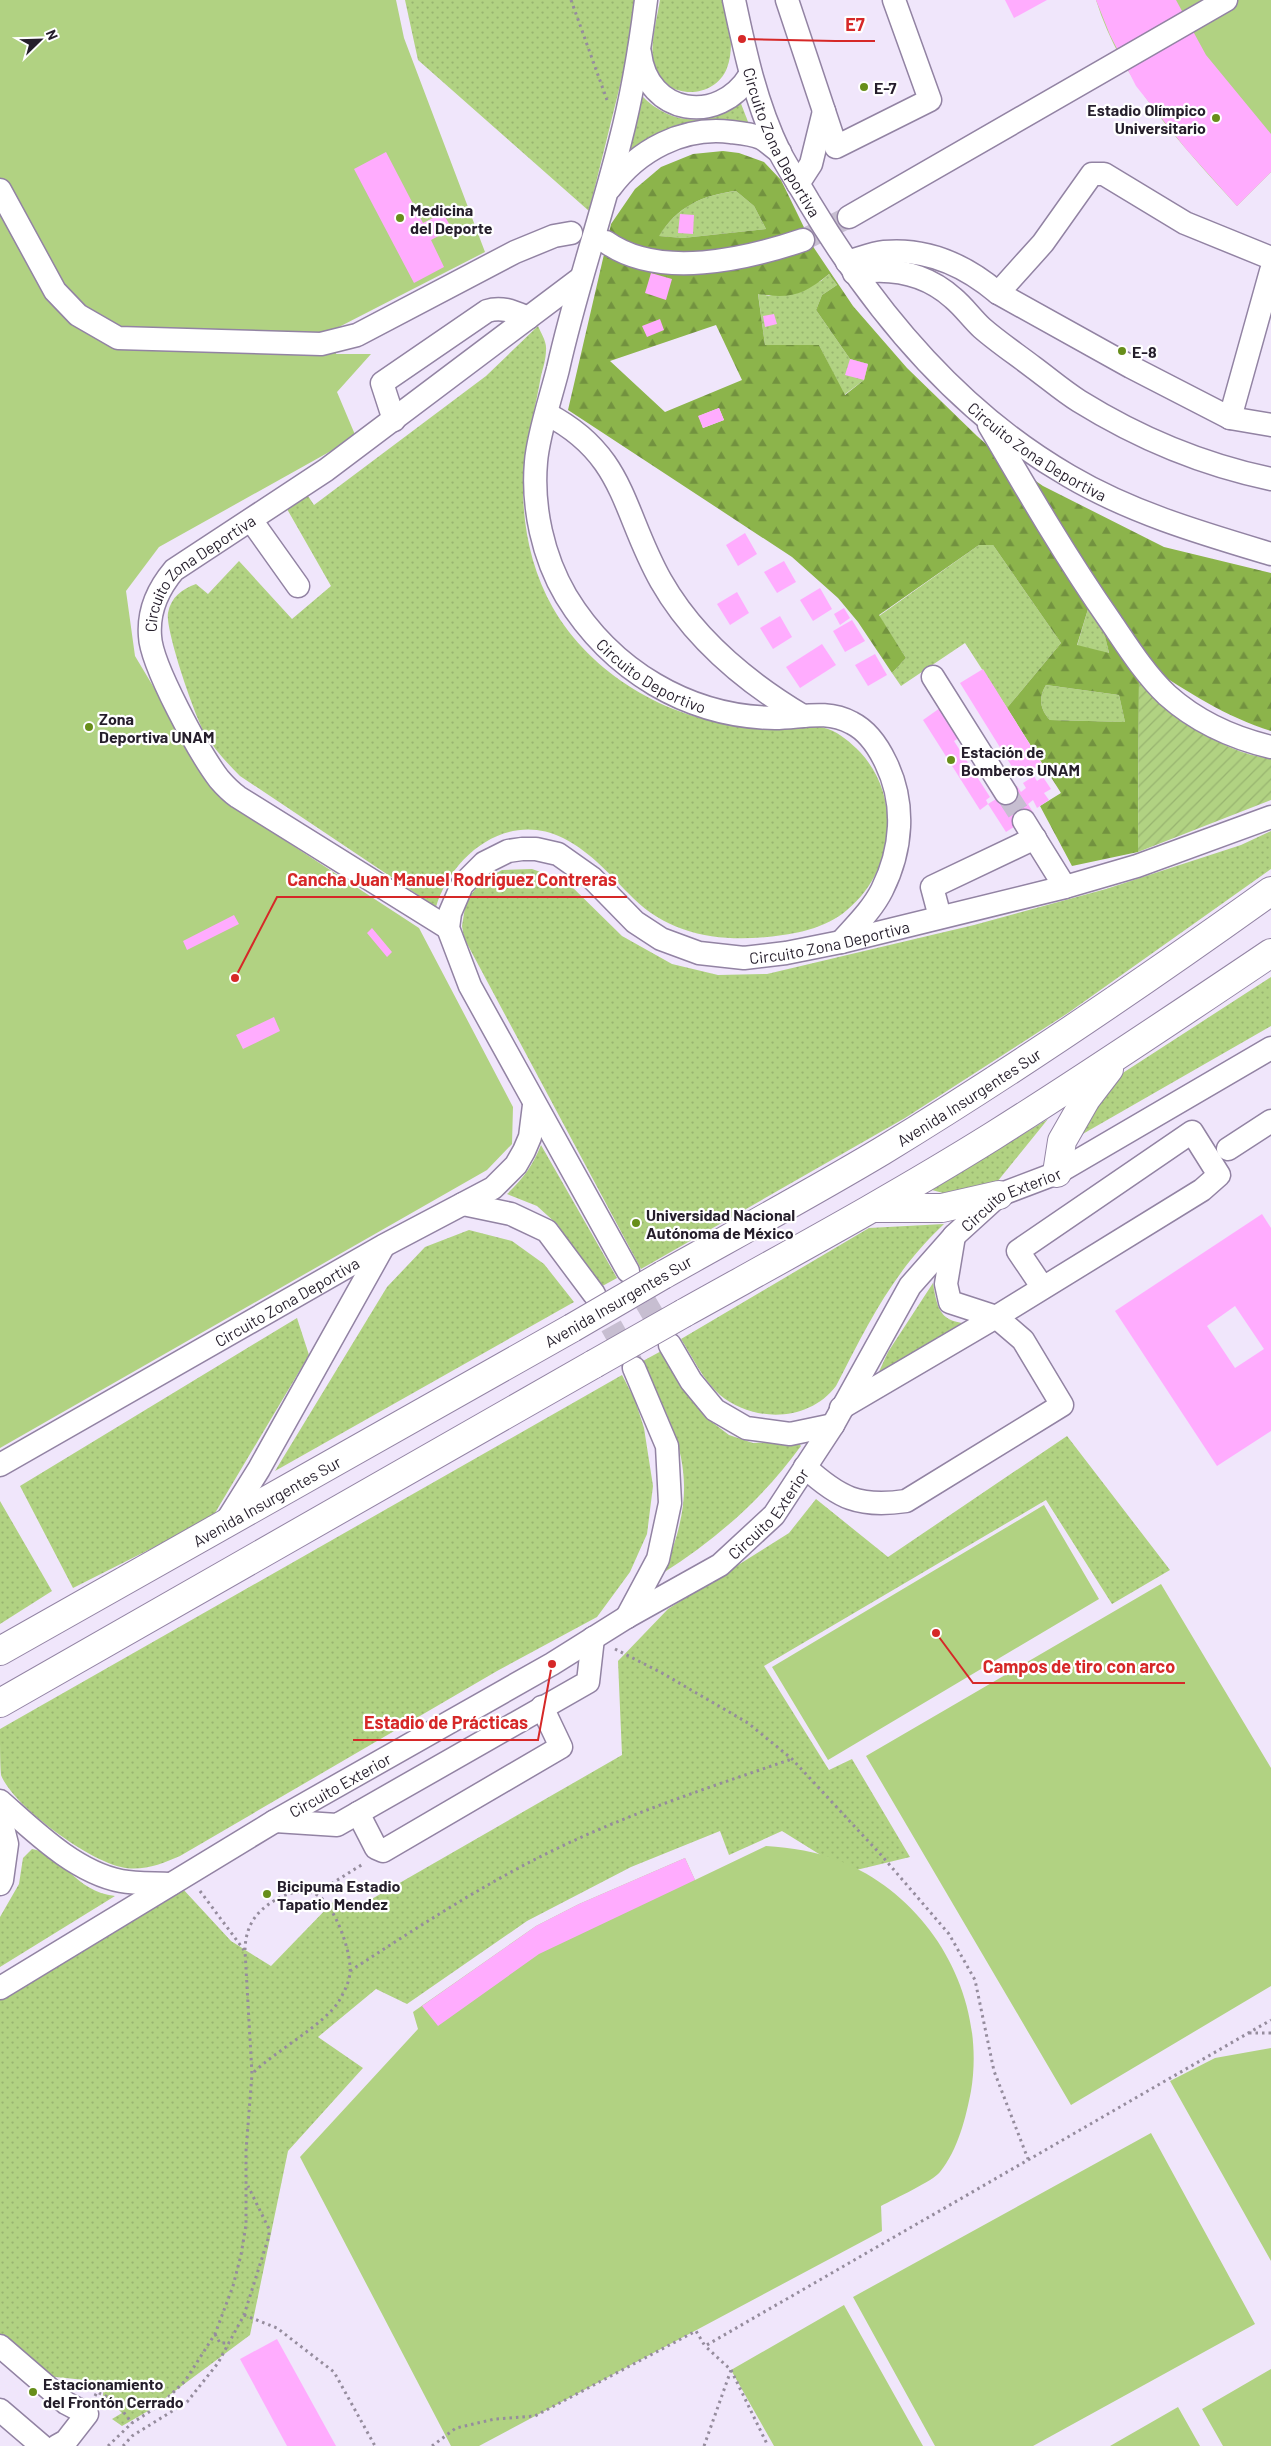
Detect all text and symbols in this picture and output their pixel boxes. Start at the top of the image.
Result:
callout: E7 [835,8,875,41]
text: E7 [845,13,865,35]
north arrow [15,15,65,65]
text: N [43,27,62,42]
street label: Circuito Zona Deportiva [740,65,825,220]
place label: E-7 [874,78,897,97]
marker: E-7 [858,81,870,93]
place label: Estadio Olímpico Universitario [1087,100,1206,137]
marker: Estadio Olímpico Universitario [1210,112,1222,124]
place label: Medicina del Deporte [410,200,493,237]
marker: Medicina del Deporte [394,212,406,224]
place label: E-8 [1132,342,1157,361]
marker: E-8 [1116,345,1128,357]
street label: Circuito Zona Deportiva [965,397,1110,504]
street label: Circuito Zona Deportiva [140,510,259,632]
street label: Circuito Deportivo [593,634,708,716]
place label: Zona Deportiva UNAM [99,709,214,746]
marker: Zona Deportiva UNAM [83,721,95,733]
place label: Estación de Bomberos UNAM [961,742,1080,779]
marker: Estación de Bomberos UNAM [945,754,957,766]
callout: Cancha Juan Manuel Rodriguez Contreras [277,864,627,897]
text: Cancha Juan Manuel Rodriguez Contreras [287,868,617,890]
street label: Circuito Zona Deportiva [748,916,911,967]
street label: Avenida Insurgentes Sur [893,1043,1044,1149]
street label: Circuito Exterior [956,1163,1065,1235]
place label: Universidad Nacional Autónoma de México [646,1205,795,1242]
marker: Universidad Nacional Autónoma de México [630,1217,642,1229]
street label: Avenida Insurgentes Sur [541,1251,695,1351]
street label: Circuito Zona Deportiva [211,1252,362,1350]
street label: Avenida Insurgentes Sur [189,1451,344,1550]
street label: Circuito Exterior [724,1464,812,1563]
callout: Campos de tiro con arco [973,1650,1185,1683]
text: Campos de tiro con arco [983,1655,1175,1677]
callout: Estadio de Prácticas [353,1707,538,1740]
text: Estadio de Prácticas [364,1711,528,1733]
street label: Circuito Exterior [285,1748,394,1821]
place label: Bicipuma Estadio Tapatio Mendez [277,1876,401,1913]
marker: Bicipuma Estadio Tapatio Mendez [261,1888,273,1900]
place label: Estacionamiento del Frontón Cerrado [43,2374,184,2411]
marker: Estacionamiento del Frontón Cerrado [27,2386,39,2398]

